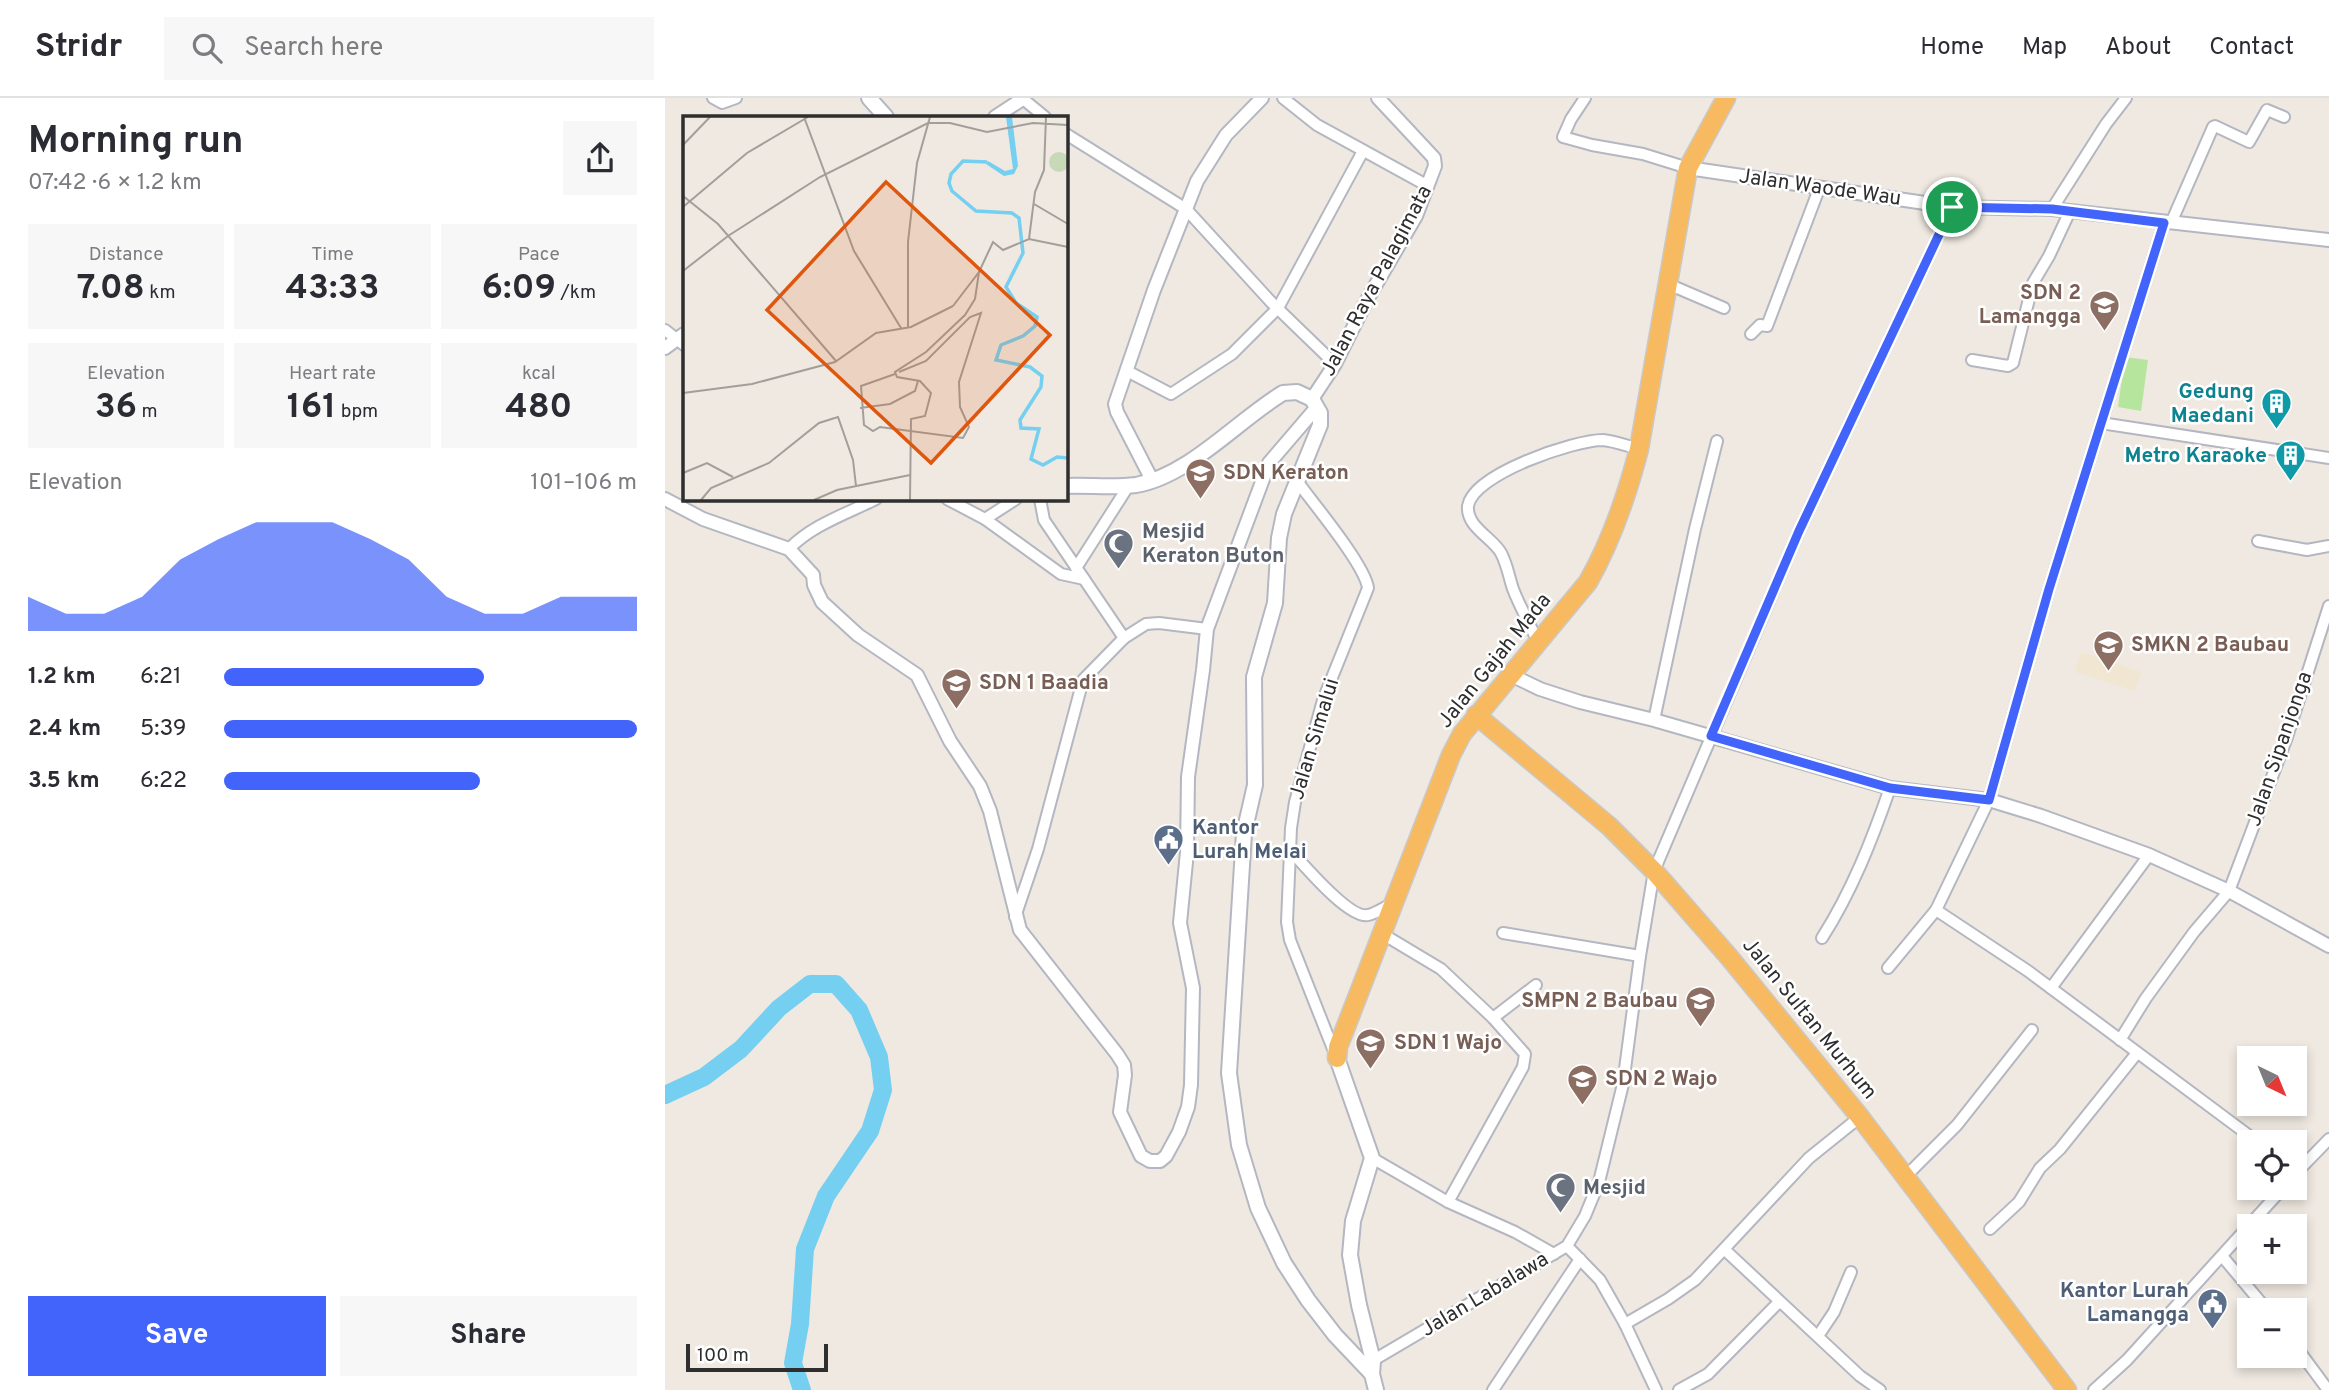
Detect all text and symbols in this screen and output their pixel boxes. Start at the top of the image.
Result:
search box [164,17,654,80]
text: Stridr [35,27,122,69]
icon: search [188,29,226,67]
text: Search here [244,32,383,65]
text: Home [1920,33,1984,63]
text: Map [2022,33,2067,63]
text: About [2105,33,2171,63]
text: Contact [2209,33,2294,63]
inset map [683,116,1067,500]
text: Morning run [28,118,244,167]
button: share [563,121,637,195]
street label: Jalan Waode Wau [1737,163,1903,213]
text: 07:42 · 6 × 1.2 km [28,169,202,198]
pin [1922,177,1982,237]
street label: Jalan Raya Palagimata [1315,181,1439,381]
icon: arrive [1933,188,1971,226]
text: Distance [89,243,163,267]
text: Time [311,243,354,267]
text: Pace [518,243,560,267]
text: 7.08 [77,267,145,311]
text: 43:33 [286,267,379,311]
text: 6:09 [482,267,556,311]
place label: SDN 2 Lamangga [1979,280,2081,331]
text: km [145,281,175,305]
text: /km [556,281,596,305]
school or university icon: SDN 2 Lamangga [2087,288,2121,332]
text: Elevation [87,362,165,386]
text: Heart rate [289,362,376,386]
text: kcal [522,362,556,386]
place label: Gedung Maedani [2171,379,2254,430]
text: 36 [95,386,137,430]
text: 161 [287,386,336,430]
text: 480 [505,386,572,430]
building icon: Gedung Maedani [2260,387,2294,431]
text: m [137,400,158,424]
text: bpm [336,400,378,424]
building icon: Metro Karaoke [2273,439,2307,483]
place label: Metro Karaoke [2124,443,2267,470]
school or university icon: SDN Keraton [1183,456,1217,500]
place label: SDN Keraton [1223,460,1349,487]
text: Elevation [28,469,123,498]
text: 101–106 m [530,469,637,498]
place label: Mesjid Keraton Buton [1142,519,1284,570]
mosque icon: Mesjid Keraton Buton [1102,527,1136,571]
street label: Jalan Gajah Mada [1432,588,1558,734]
school or university icon: SMKN 2 Baubau [2091,628,2125,672]
place label: SMKN 2 Baubau [2131,632,2289,659]
text: 1.2 km [28,663,96,692]
text: 6:21 [140,663,182,692]
school or university icon: SDN 1 Baadia [939,666,973,710]
street label: Jalan Sipanjonga [2241,668,2319,830]
place label: SDN 1 Baadia [979,670,1109,697]
street label: Jalan Simalui [1284,675,1346,803]
text: 2.4 km [28,715,101,744]
text: 5:39 [140,715,187,744]
text: 3.5 km [28,767,100,796]
text: 6:22 [140,767,187,796]
place label: Kantor Lurah Melai [1192,815,1307,866]
public building icon: Kantor Lurah Melai [1152,823,1186,867]
street label: Jalan Sultan Murhum [1735,933,1883,1105]
school or university icon: SMPN 2 Baubau [1684,984,1718,1028]
place label: SMPN 2 Baubau [1521,988,1678,1015]
school or university icon: SDN 1 Wajo [1354,1026,1388,1070]
place label: SDN 1 Wajo [1394,1030,1502,1057]
north arrow [2237,1046,2307,1116]
map controls [2237,1046,2307,1368]
school or university icon: SDN 2 Wajo [1565,1062,1599,1106]
place label: SDN 2 Wajo [1605,1066,1718,1093]
button: locate [2237,1130,2307,1200]
mosque icon: Mesjid [1543,1171,1577,1215]
place label: Mesjid [1583,1175,1646,1202]
button: + [2237,1214,2307,1284]
street label: Jalan Labalawa [1416,1246,1554,1344]
place label: Kantor Lurah Lamangga [2060,1278,2189,1329]
public building icon: Kantor Lurah Lamangga [2195,1286,2229,1330]
button: Save [28,1296,326,1376]
button: Share [340,1296,637,1376]
button: − [2237,1298,2307,1368]
scale bar [686,1341,828,1373]
text: 100 m [697,1344,749,1368]

